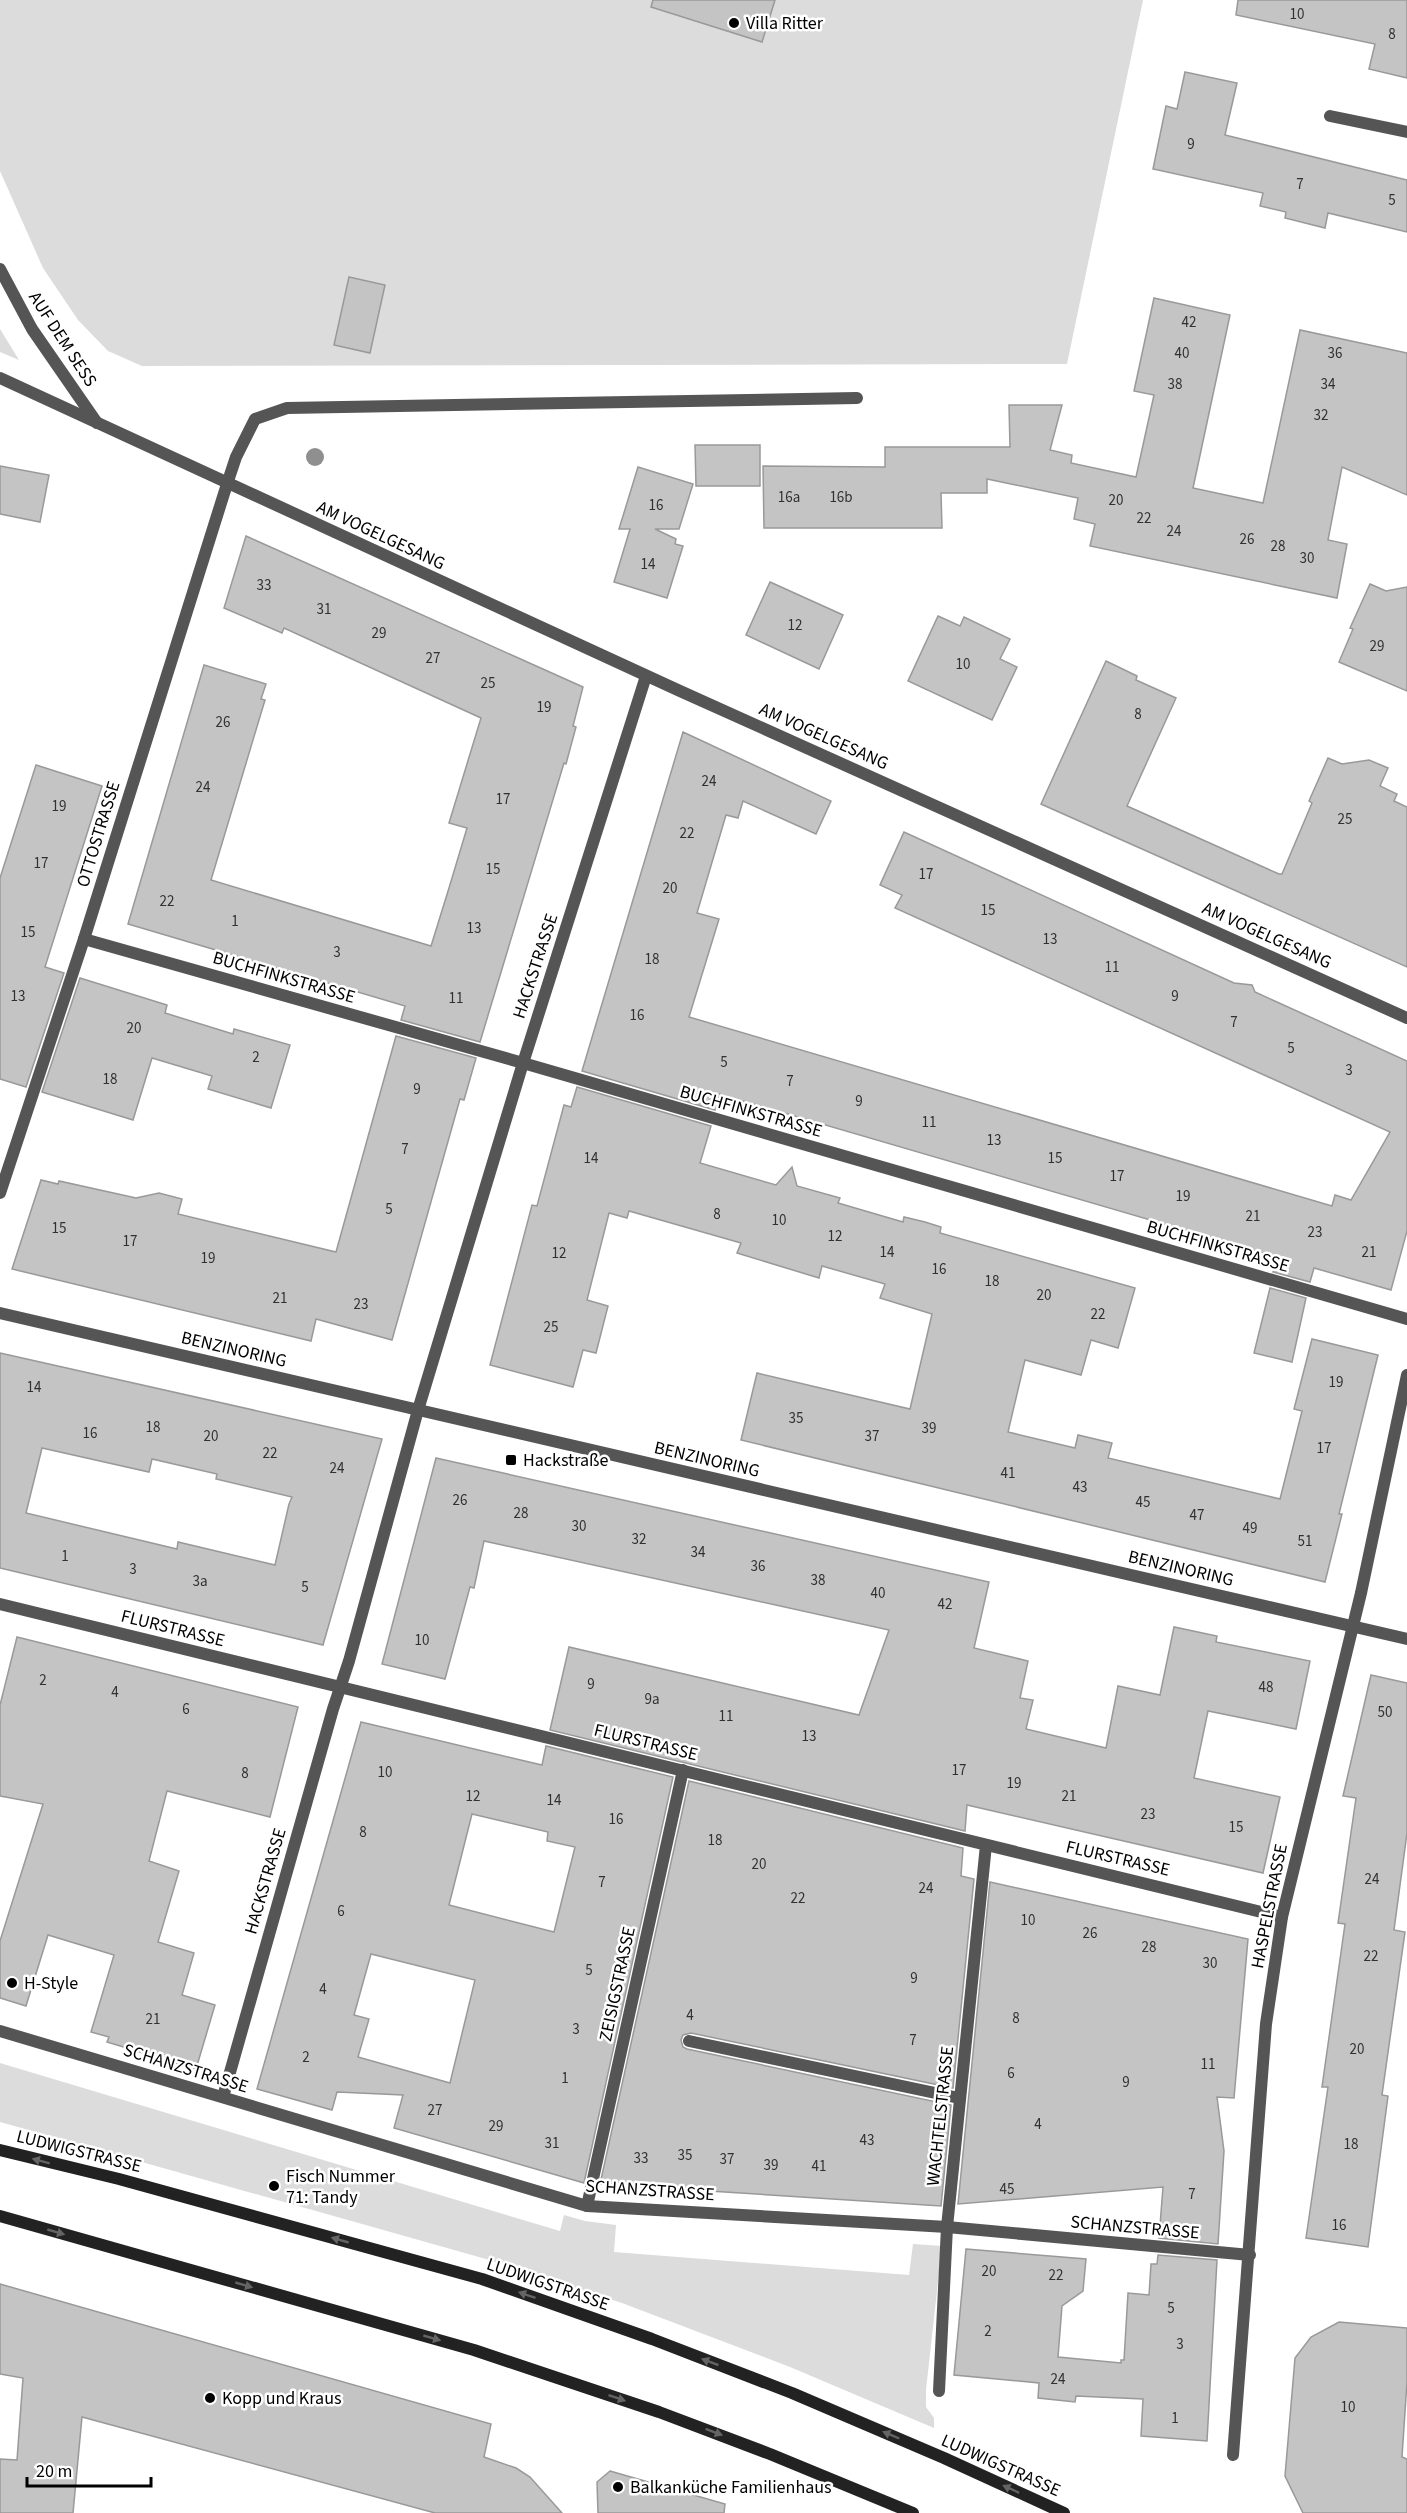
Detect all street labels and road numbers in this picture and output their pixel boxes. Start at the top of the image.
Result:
street label: AUF DEM SESS [22,287,103,392]
street label: AM VOGELGESANG [312,495,449,576]
street label: AM VOGELGESANG [755,697,892,776]
street label: OTTOSTRASSE [70,778,126,890]
street label: AM VOGELGESANG [1198,896,1335,975]
street label: HACKSTRASSE [507,910,564,1022]
street label: BUCHFINKSTRASSE [210,945,358,1010]
street label: BUCHFINKSTRASSE [677,1079,825,1144]
street label: BUCHFINKSTRASSE [1144,1214,1292,1279]
street label: BENZINORING [179,1325,289,1374]
street label: BENZINORING [652,1435,762,1484]
street label: BENZINORING [1126,1544,1236,1593]
street label: FLURSTRASSE [118,1604,227,1653]
street label: FLURSTRASSE [591,1718,700,1767]
street label: HACKSTRASSE [238,1825,293,1937]
street label: FLURSTRASSE [1063,1834,1172,1883]
street label: HASPELSTRASSE [1245,1842,1294,1971]
street label: ZEISIGSTRASSE [593,1924,642,2044]
street label: SCHANZSTRASSE [120,2038,251,2099]
street label: WACHTELSTRASSE [921,2045,960,2187]
street label: LUDWIGSTRASSE [14,2124,144,2179]
street label: SCHANZSTRASSE [584,2174,715,2207]
street label: SCHANZSTRASSE [1069,2209,1201,2246]
street label: LUDWIGSTRASSE [483,2252,612,2317]
street label: LUDWIGSTRASSE [937,2428,1064,2503]

